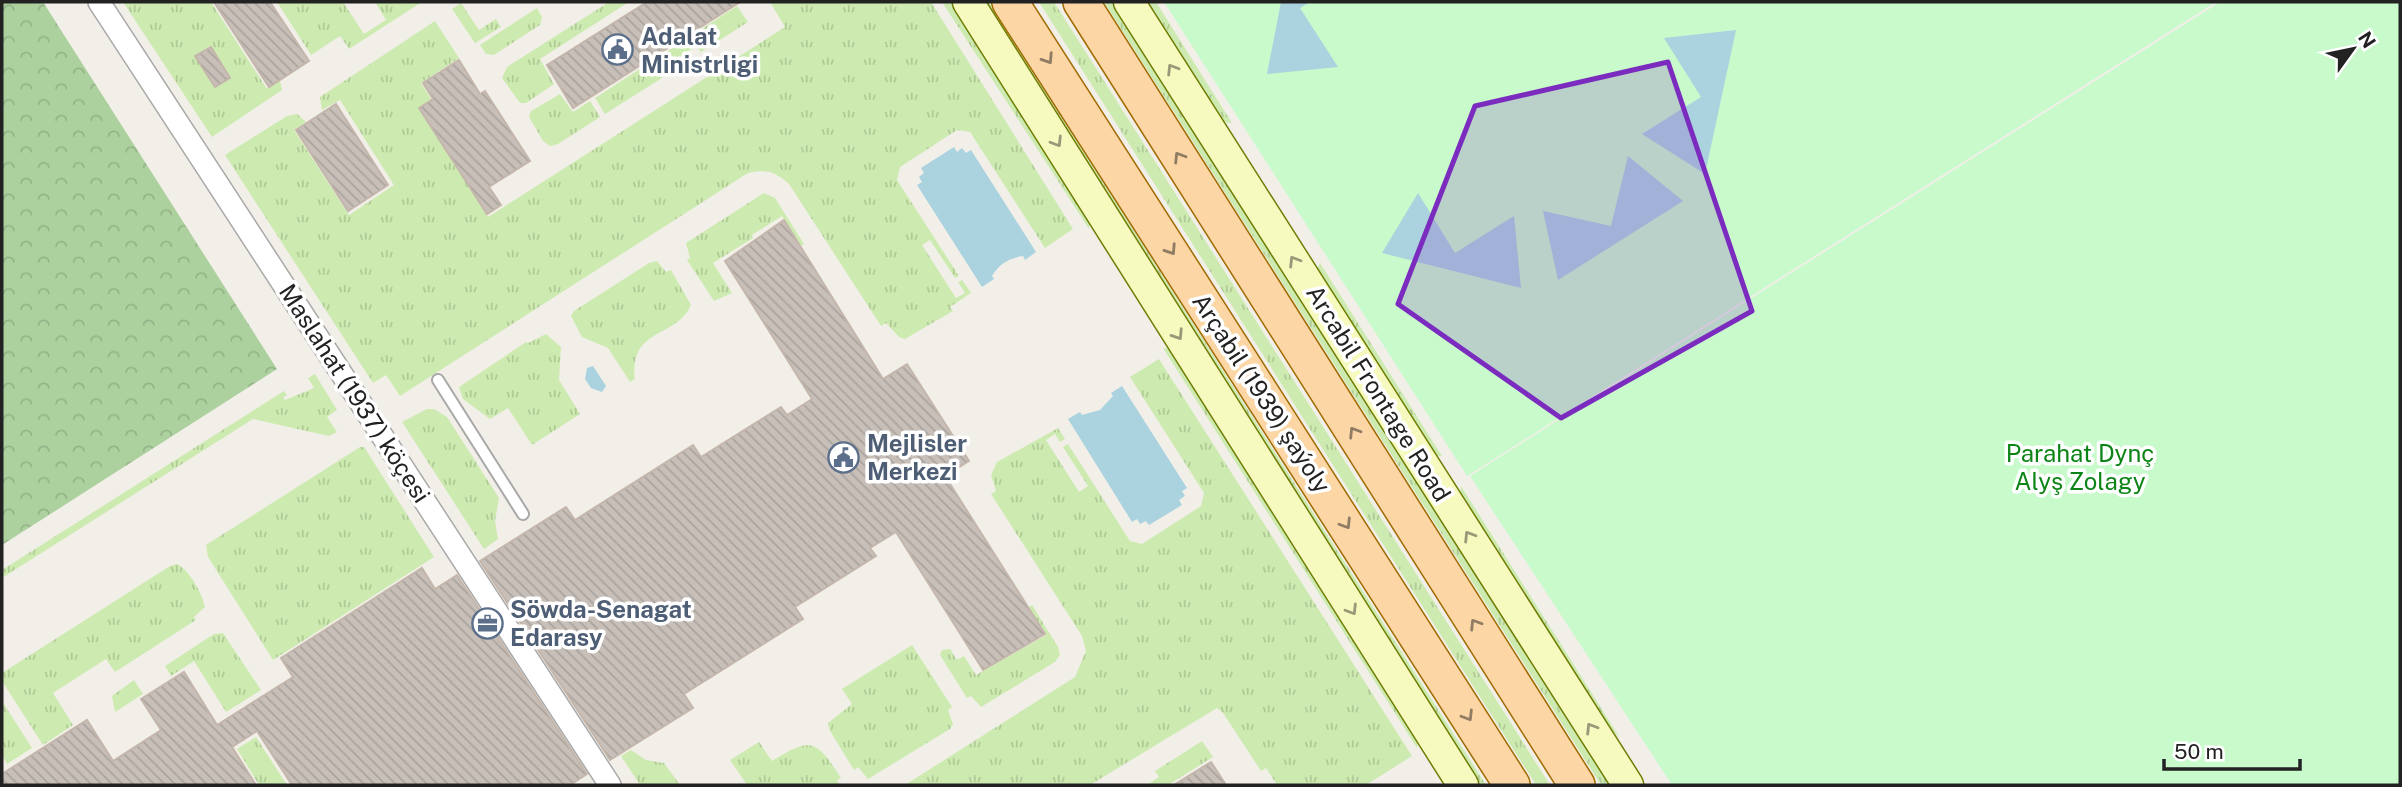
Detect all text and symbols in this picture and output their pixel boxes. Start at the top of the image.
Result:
north arrow [2318,14,2388,84]
place label: Adalat Ministrligi [641,22,758,78]
text: N [2354,28,2381,52]
public building icon: Adalat Ministrligi [601,33,635,67]
one-way arrow [1039,51,1052,64]
one-way arrow [1168,64,1181,77]
one-way arrow [1049,135,1062,148]
one-way arrow [1175,152,1188,165]
one-way arrow [1163,242,1175,255]
one-way arrow [1290,256,1303,269]
street label: Maslahat (1937) köçesi [274,278,436,508]
street label: Arcabil Frontage Road [1301,280,1457,506]
street label: Arçabil (1939) şaýoly [1187,288,1337,498]
one-way arrow [1170,327,1183,340]
one-way arrow [1349,427,1362,440]
place label: Mejlisler Merkezi [867,429,967,485]
park label: Parahat Dynç Alyş Zolagy [2006,439,2154,495]
public building icon: Mejlisler Merkezi [827,440,861,474]
one-way arrow [1338,517,1351,530]
one-way arrow [1465,530,1478,543]
place label: Söwda-Senagat Edarasy [510,595,692,651]
one-way arrow [1344,602,1357,615]
office icon: Söwda-Senagat Edarasy [470,606,504,640]
one-way arrow [1471,619,1484,632]
one-way arrow [1460,709,1473,722]
one-way arrow [1587,722,1600,735]
scale bar [2164,728,2300,772]
text: 50 m [2174,739,2224,764]

